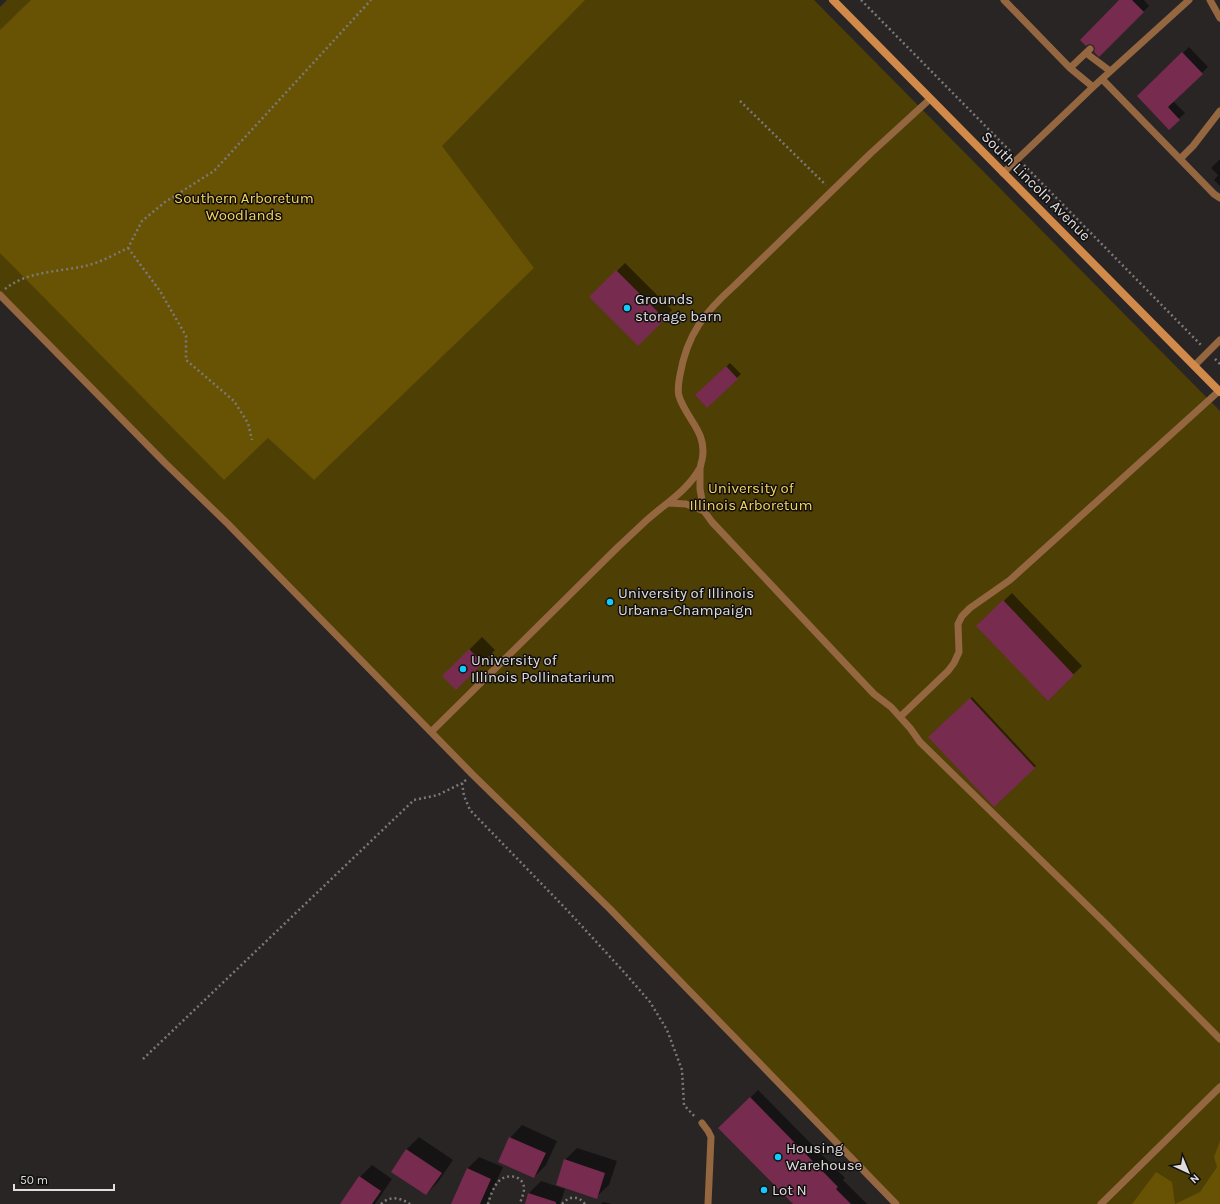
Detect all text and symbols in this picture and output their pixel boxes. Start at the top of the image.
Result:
street label: South Lincoln Avenue [978,128,1094,244]
park label: Southern Arboretum Woodlands [174,189,314,224]
place label: Grounds storage barn [635,290,722,325]
marker: Grounds storage barn [622,303,632,313]
park label: University of Illinois Arboretum [689,479,813,514]
place label: University of Illinois Urbana-Champaign [618,584,754,619]
marker: University of Illinois Urbana-Champaign [605,597,615,607]
place label: University of Illinois Pollinatarium [471,651,615,686]
marker: University of Illinois Pollinatarium [458,664,468,674]
place label: Housing Warehouse [786,1139,862,1174]
marker: Housing Warehouse [773,1152,783,1162]
north arrow [1168,1152,1208,1192]
scale bar [14,1166,114,1192]
text: N [1187,1171,1202,1186]
text: 50 m [20,1173,48,1187]
place label: Lot N [772,1181,807,1199]
marker: Lot N [759,1185,769,1195]

